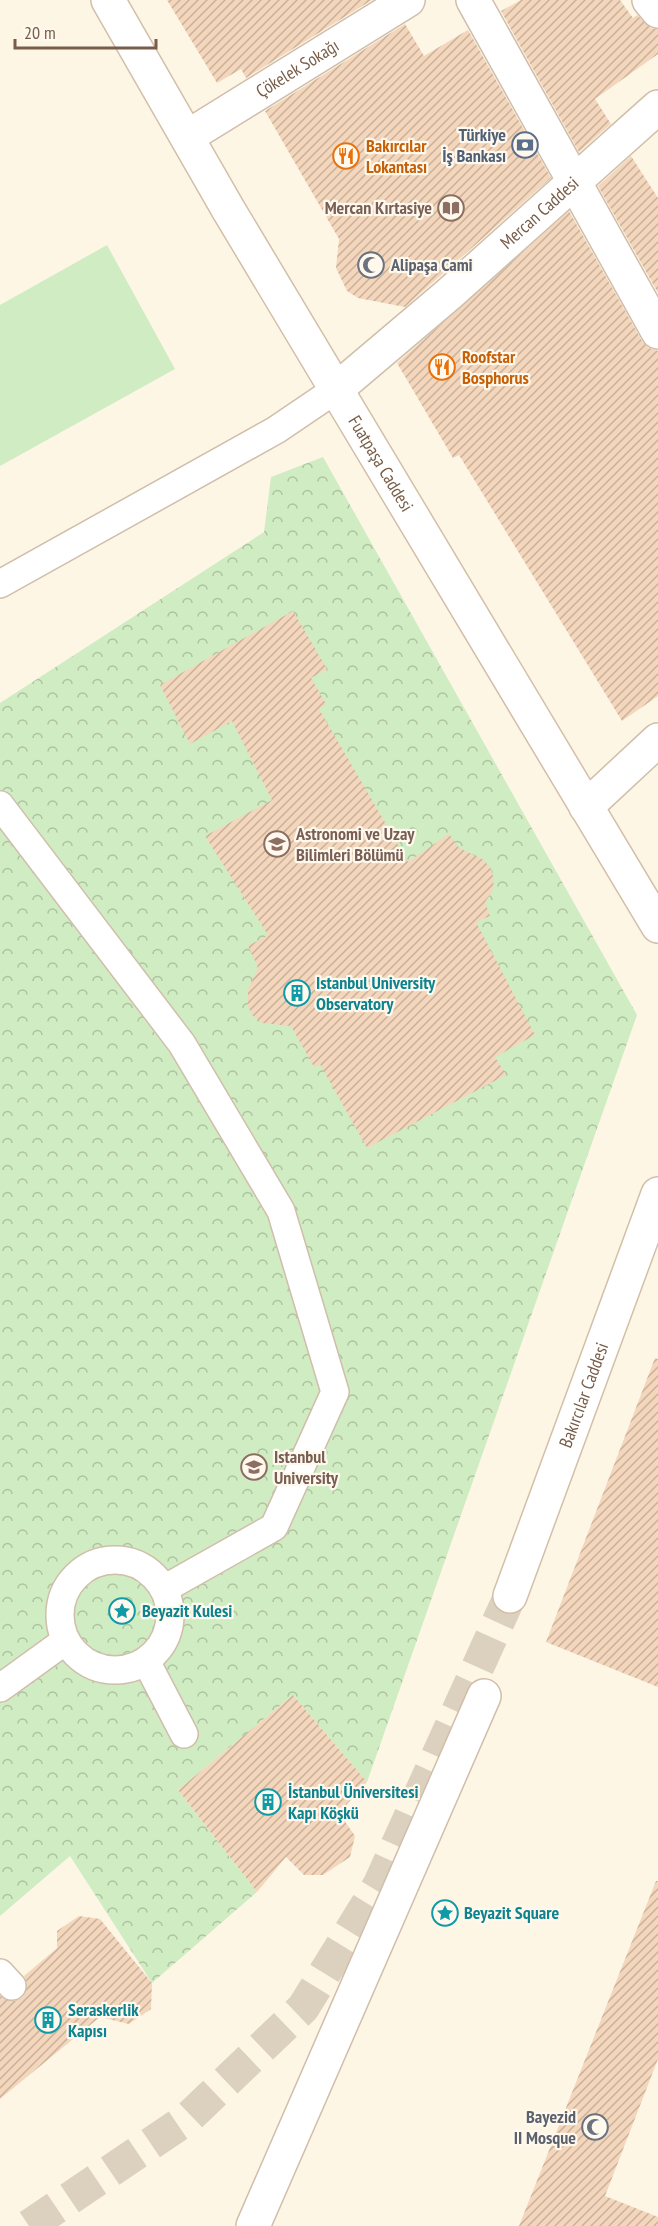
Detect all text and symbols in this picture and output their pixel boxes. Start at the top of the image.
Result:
scale bar [15,12,156,50]
text: 20 m [24,21,56,44]
street label: Çökelek Sokağı [252,34,343,102]
place label: Türkiye İş Bankası [442,123,506,167]
bank icon: Türkiye İş Bankası [510,130,540,160]
place label: Bakırcılar Lokantası [366,134,427,178]
restaurant icon: Bakırcılar Lokantası [331,141,361,171]
street label: Mercan Caddesi [495,172,583,254]
library icon: Mercan Kırtasiye [436,193,466,223]
place label: Mercan Kırtasiye [325,196,432,219]
mosque icon: Alipaşa Cami [356,250,386,280]
place label: Alipaşa Cami [390,253,473,276]
place label: Roofstar Bosphorus [462,345,529,389]
restaurant icon: Roofstar Bosphorus [427,352,457,382]
street label: Fuatpaşa Caddesi [344,411,419,516]
place label: Astronomi ve Uzay Bilimleri Bölümü [295,822,415,866]
school or university icon: Astronomi ve Uzay Bilimleri Bölümü [262,829,292,859]
place label: Istanbul University Observatory [316,971,436,1015]
building icon: Istanbul University Observatory [282,978,312,1008]
street label: Bakırcılar Caddesi [554,1339,613,1451]
place label: Istanbul University [274,1445,339,1489]
school or university icon: Istanbul University [239,1452,269,1482]
place icon: Beyazit Kulesi [107,1596,137,1626]
place label: Beyazit Kulesi [142,1599,232,1622]
place label: İstanbul Üniversitesi Kapı Köşkü [288,1780,419,1824]
building icon: İstanbul Üniversitesi Kapı Köşkü [253,1787,283,1817]
place icon: Beyazit Square [430,1898,460,1928]
place label: Beyazit Square [464,1901,559,1924]
place label: Seraskerlik Kapısı [68,1998,139,2042]
building icon: Seraskerlik Kapısı [33,2005,63,2035]
place label: Bayezid II Mosque [514,2105,576,2149]
mosque icon: Bayezid II Mosque [580,2112,610,2142]

